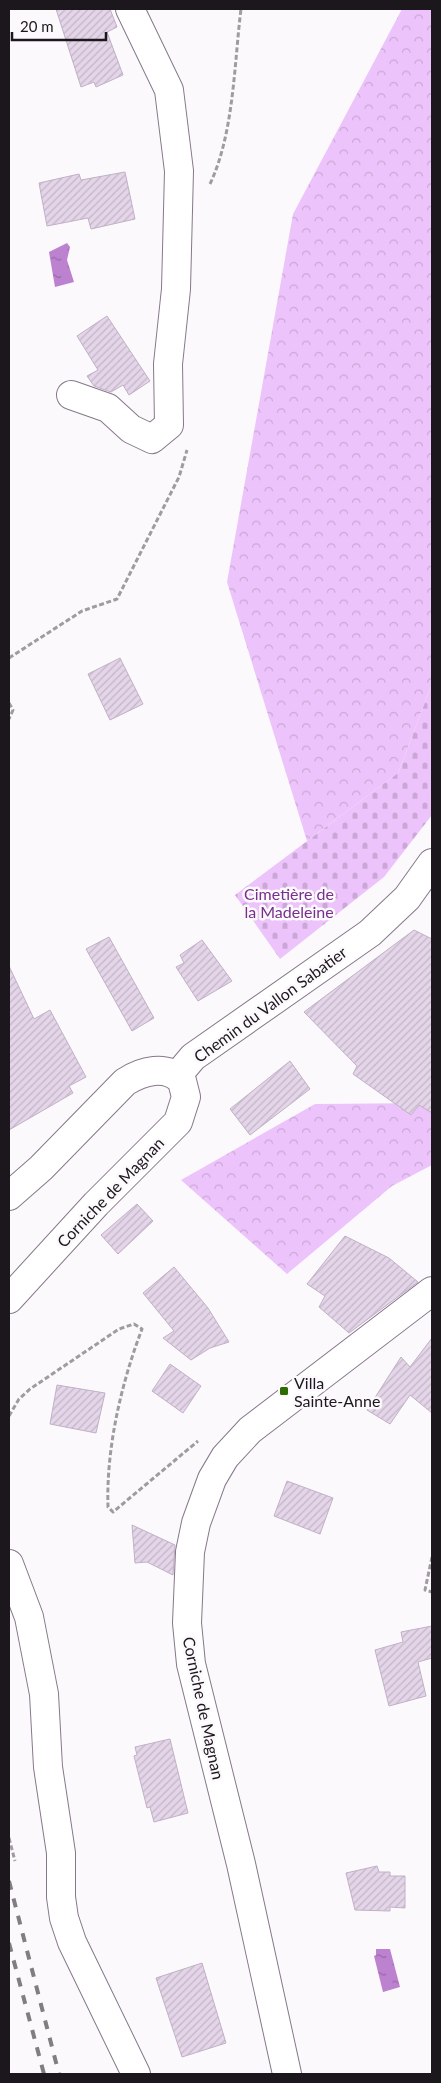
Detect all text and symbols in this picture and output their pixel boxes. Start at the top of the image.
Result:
scale bar [12,10,106,42]
text: 20 m [20,17,54,35]
park label: Cimetière de la Madeleine [244,884,334,921]
street label: Chemin du Vallon Sabatier [190,942,350,1066]
street label: Corniche de Magnan [53,1133,167,1251]
place label: Villa Sainte-Anne [294,1373,380,1410]
marker: Villa Sainte-Anne [278,1385,290,1397]
street label: Corniche de Magnan [180,1635,228,1781]

